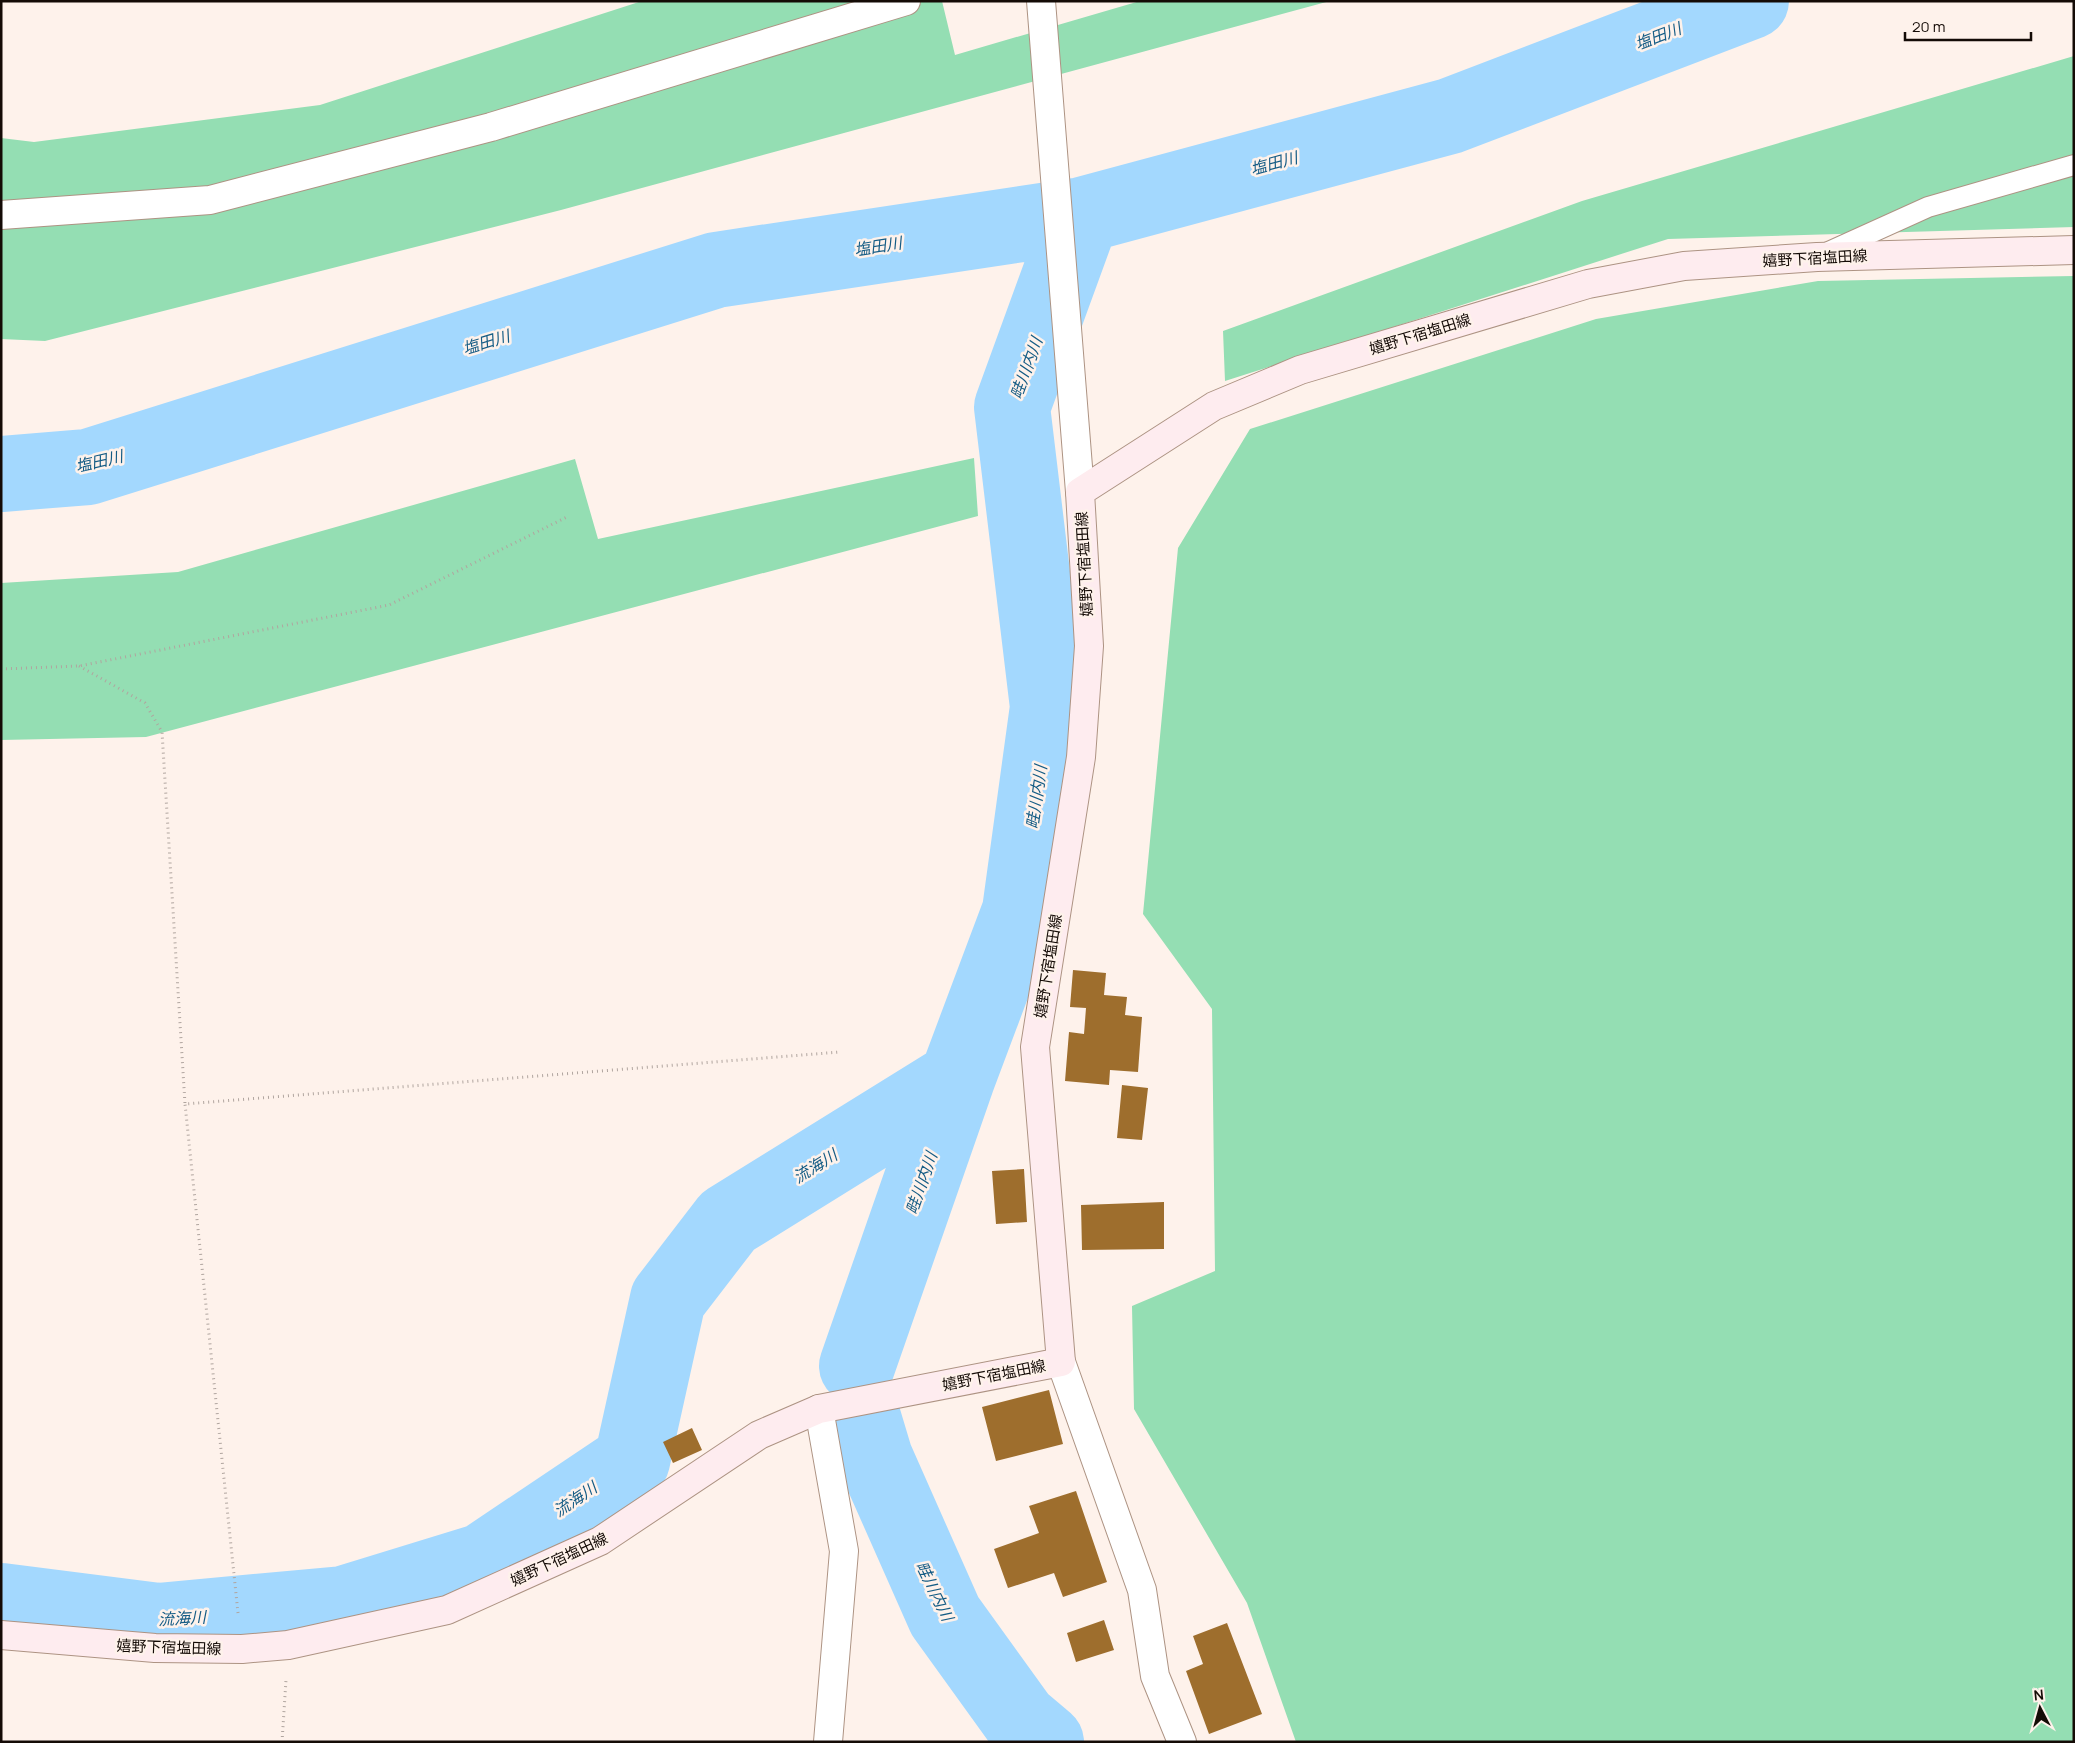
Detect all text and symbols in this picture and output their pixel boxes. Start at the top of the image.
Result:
scale bar [1905,10,2031,42]
water label: 塩田川 [1632,16,1686,55]
text: 20 m [1912,16,1945,37]
water label: 塩田川 [1248,146,1302,180]
water label: 塩田川 [853,231,905,261]
street label: 嬉野下宿塩田線 [1762,245,1868,271]
street label: 嬉野下宿塩田線 [1367,309,1473,359]
water label: 塩田川 [460,324,514,360]
water label: 畦川内川 [1005,332,1048,402]
water label: 塩田川 [73,444,127,477]
street label: 嬉野下宿塩田線 [1071,511,1097,617]
water label: 畦川内川 [1021,762,1052,830]
street label: 嬉野下宿塩田線 [1029,912,1067,1020]
water label: 流海川 [789,1143,843,1188]
water label: 畦川内川 [900,1147,942,1217]
street label: 嬉野下宿塩田線 [940,1355,1048,1395]
water label: 流海川 [549,1475,603,1522]
street label: 嬉野下宿塩田線 [507,1527,611,1591]
water label: 畦川内川 [911,1557,960,1626]
water label: 流海川 [157,1606,209,1630]
street label: 嬉野下宿塩田線 [116,1635,222,1659]
north arrow [2015,1683,2065,1733]
text: N [2033,1685,2045,1705]

